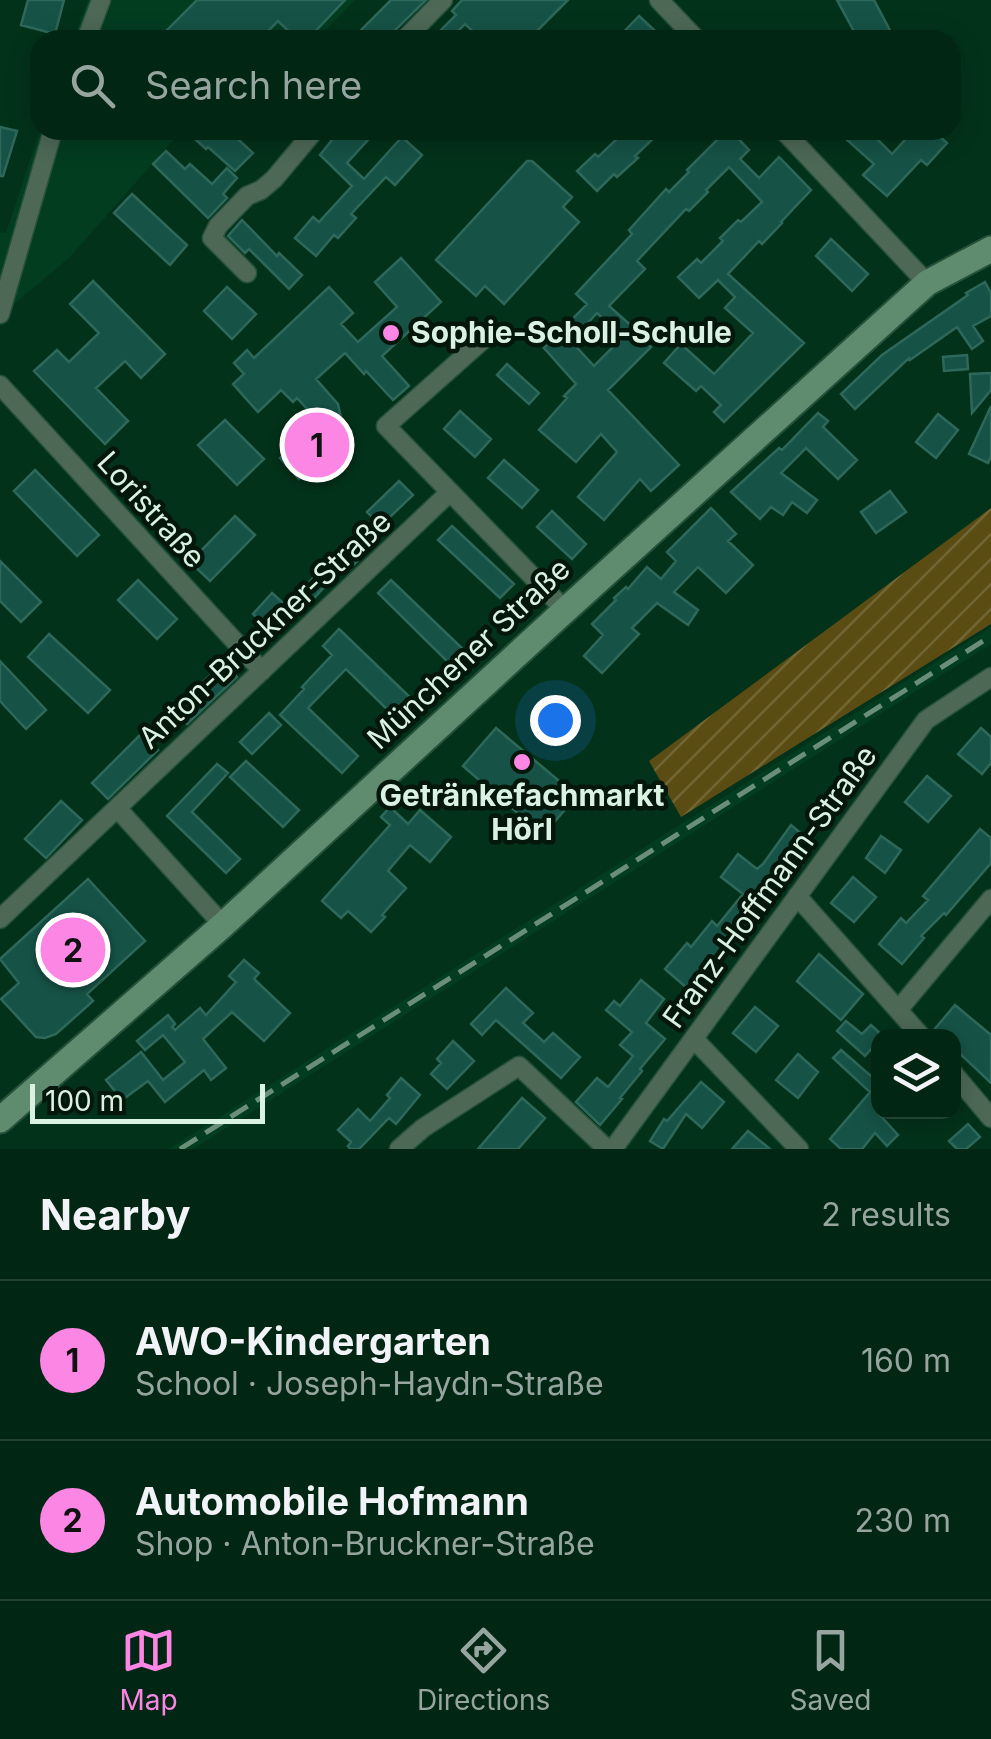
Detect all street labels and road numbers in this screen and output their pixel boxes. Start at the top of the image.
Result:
street label: Loristraße [90,444,213,575]
street label: Anton-Bruckner-Straße [131,503,398,756]
street label: Münchener Straße [360,550,577,756]
street label: Franz-Hoffmann-Straße [655,738,884,1034]

